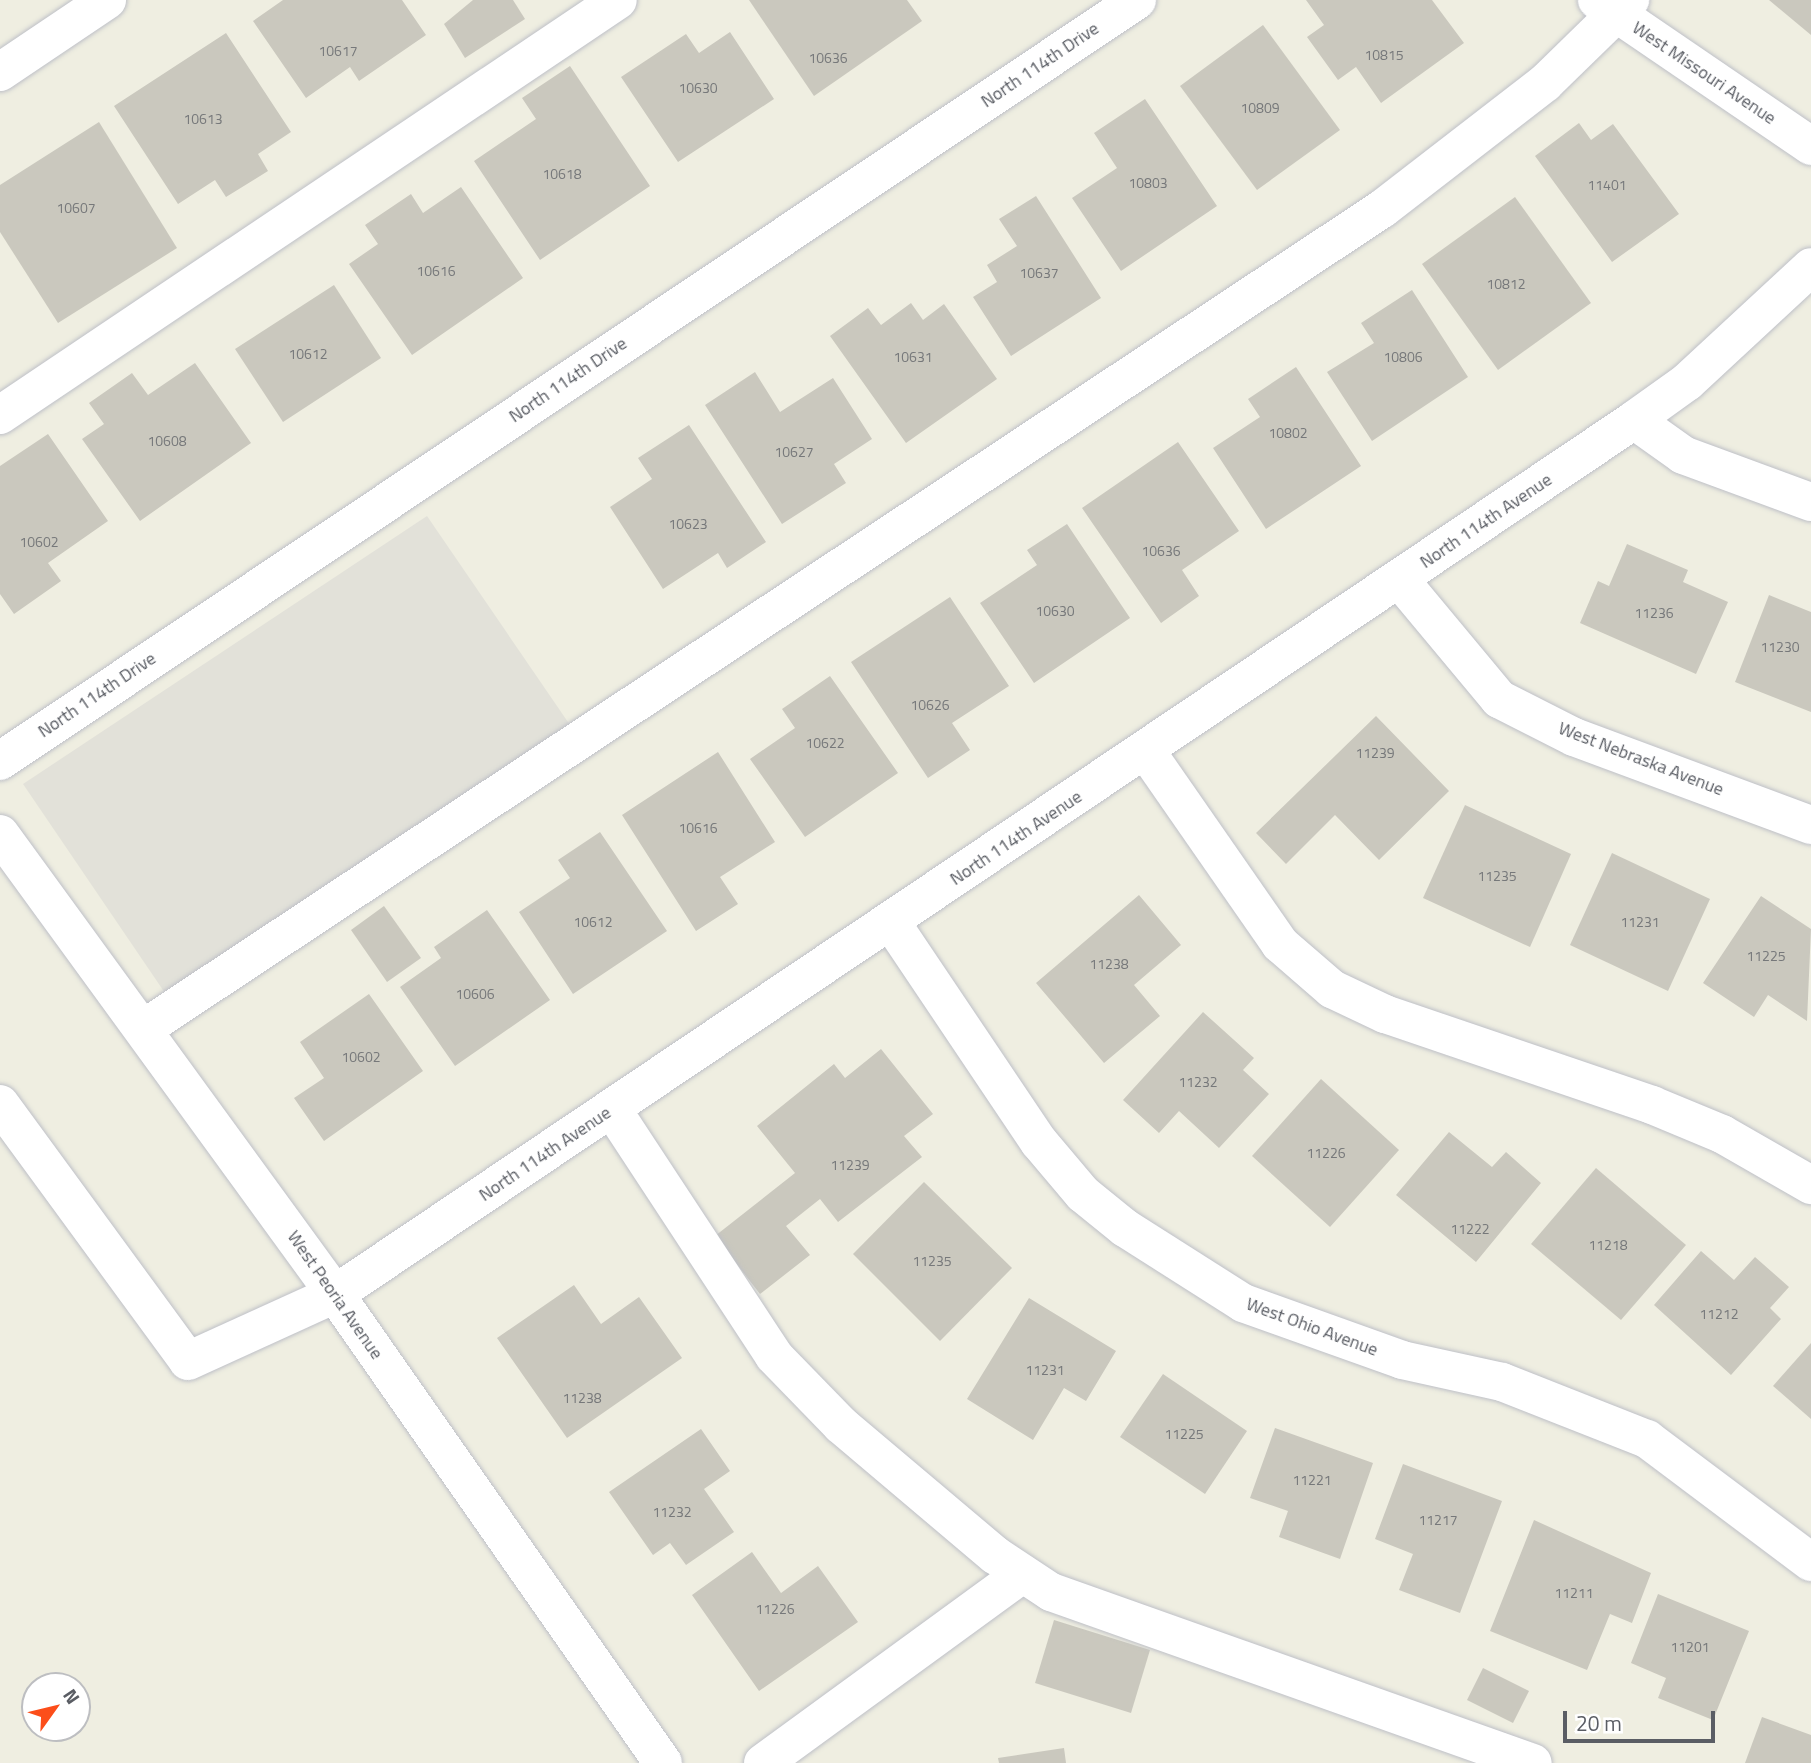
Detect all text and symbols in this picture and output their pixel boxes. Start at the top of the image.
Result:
street label: West Missouri Avenue [1628,17,1780,129]
street label: North 114th Drive [977,18,1103,112]
house number: 10617 [318,43,358,59]
house number: 10815 [1364,47,1404,63]
house number: 10636 [808,50,848,66]
house number: 10630 [678,80,718,96]
house number: 10809 [1240,100,1280,116]
house number: 10613 [183,111,223,127]
house number: 10618 [542,166,582,182]
house number: 10803 [1128,175,1168,191]
house number: 11401 [1587,177,1627,193]
house number: 10607 [56,200,96,216]
house number: 10616 [416,263,456,279]
house number: 10637 [1019,265,1059,281]
house number: 10812 [1486,276,1526,292]
street label: North 114th Drive [505,333,631,427]
house number: 10612 [288,346,328,362]
house number: 10631 [893,349,933,365]
house number: 10806 [1383,349,1423,365]
house number: 10802 [1268,425,1308,441]
house number: 10608 [147,433,187,449]
house number: 10627 [774,444,814,460]
street label: North 114th Avenue [1416,469,1556,573]
house number: 10623 [668,516,708,532]
house number: 10602 [19,534,59,550]
house number: 10636 [1141,543,1181,559]
house number: 10630 [1035,603,1075,619]
house number: 11236 [1634,605,1674,621]
house number: 11230 [1760,639,1800,655]
street label: North 114th Drive [34,648,160,742]
house number: 10626 [910,697,950,713]
street label: West Nebraska Avenue [1555,717,1727,801]
house number: 10622 [805,735,845,751]
house number: 11239 [1355,745,1395,761]
street label: North 114th Avenue [946,786,1086,890]
house number: 10616 [678,820,718,836]
house number: 11235 [1477,868,1517,884]
house number: 10612 [573,914,613,930]
house number: 11231 [1620,914,1660,930]
house number: 11225 [1746,948,1786,964]
house number: 11238 [1089,956,1129,972]
house number: 10606 [455,986,495,1002]
house number: 10602 [341,1049,381,1065]
house number: 11232 [1178,1074,1218,1090]
street label: North 114th Avenue [475,1102,615,1206]
house number: 11226 [1306,1145,1346,1161]
house number: 11239 [830,1157,870,1173]
house number: 11222 [1450,1221,1490,1237]
street label: West Peoria Avenue [283,1227,387,1363]
house number: 11218 [1588,1237,1628,1253]
house number: 11235 [912,1253,952,1269]
street label: West Ohio Avenue [1243,1293,1381,1361]
house number: 11212 [1699,1306,1739,1322]
house number: 11231 [1025,1362,1065,1378]
house number: 11238 [562,1390,602,1406]
house number: 11225 [1164,1426,1204,1442]
house number: 11221 [1292,1472,1332,1488]
house number: 11232 [652,1504,692,1520]
house number: 11217 [1418,1512,1458,1528]
house number: 11211 [1554,1585,1594,1601]
house number: 11226 [755,1601,795,1617]
house number: 11201 [1670,1639,1710,1655]
north arrow [21,1672,91,1742]
text: N [56,1683,88,1710]
scale bar [1566,1696,1718,1740]
text: 20 m [1576,1707,1622,1739]

